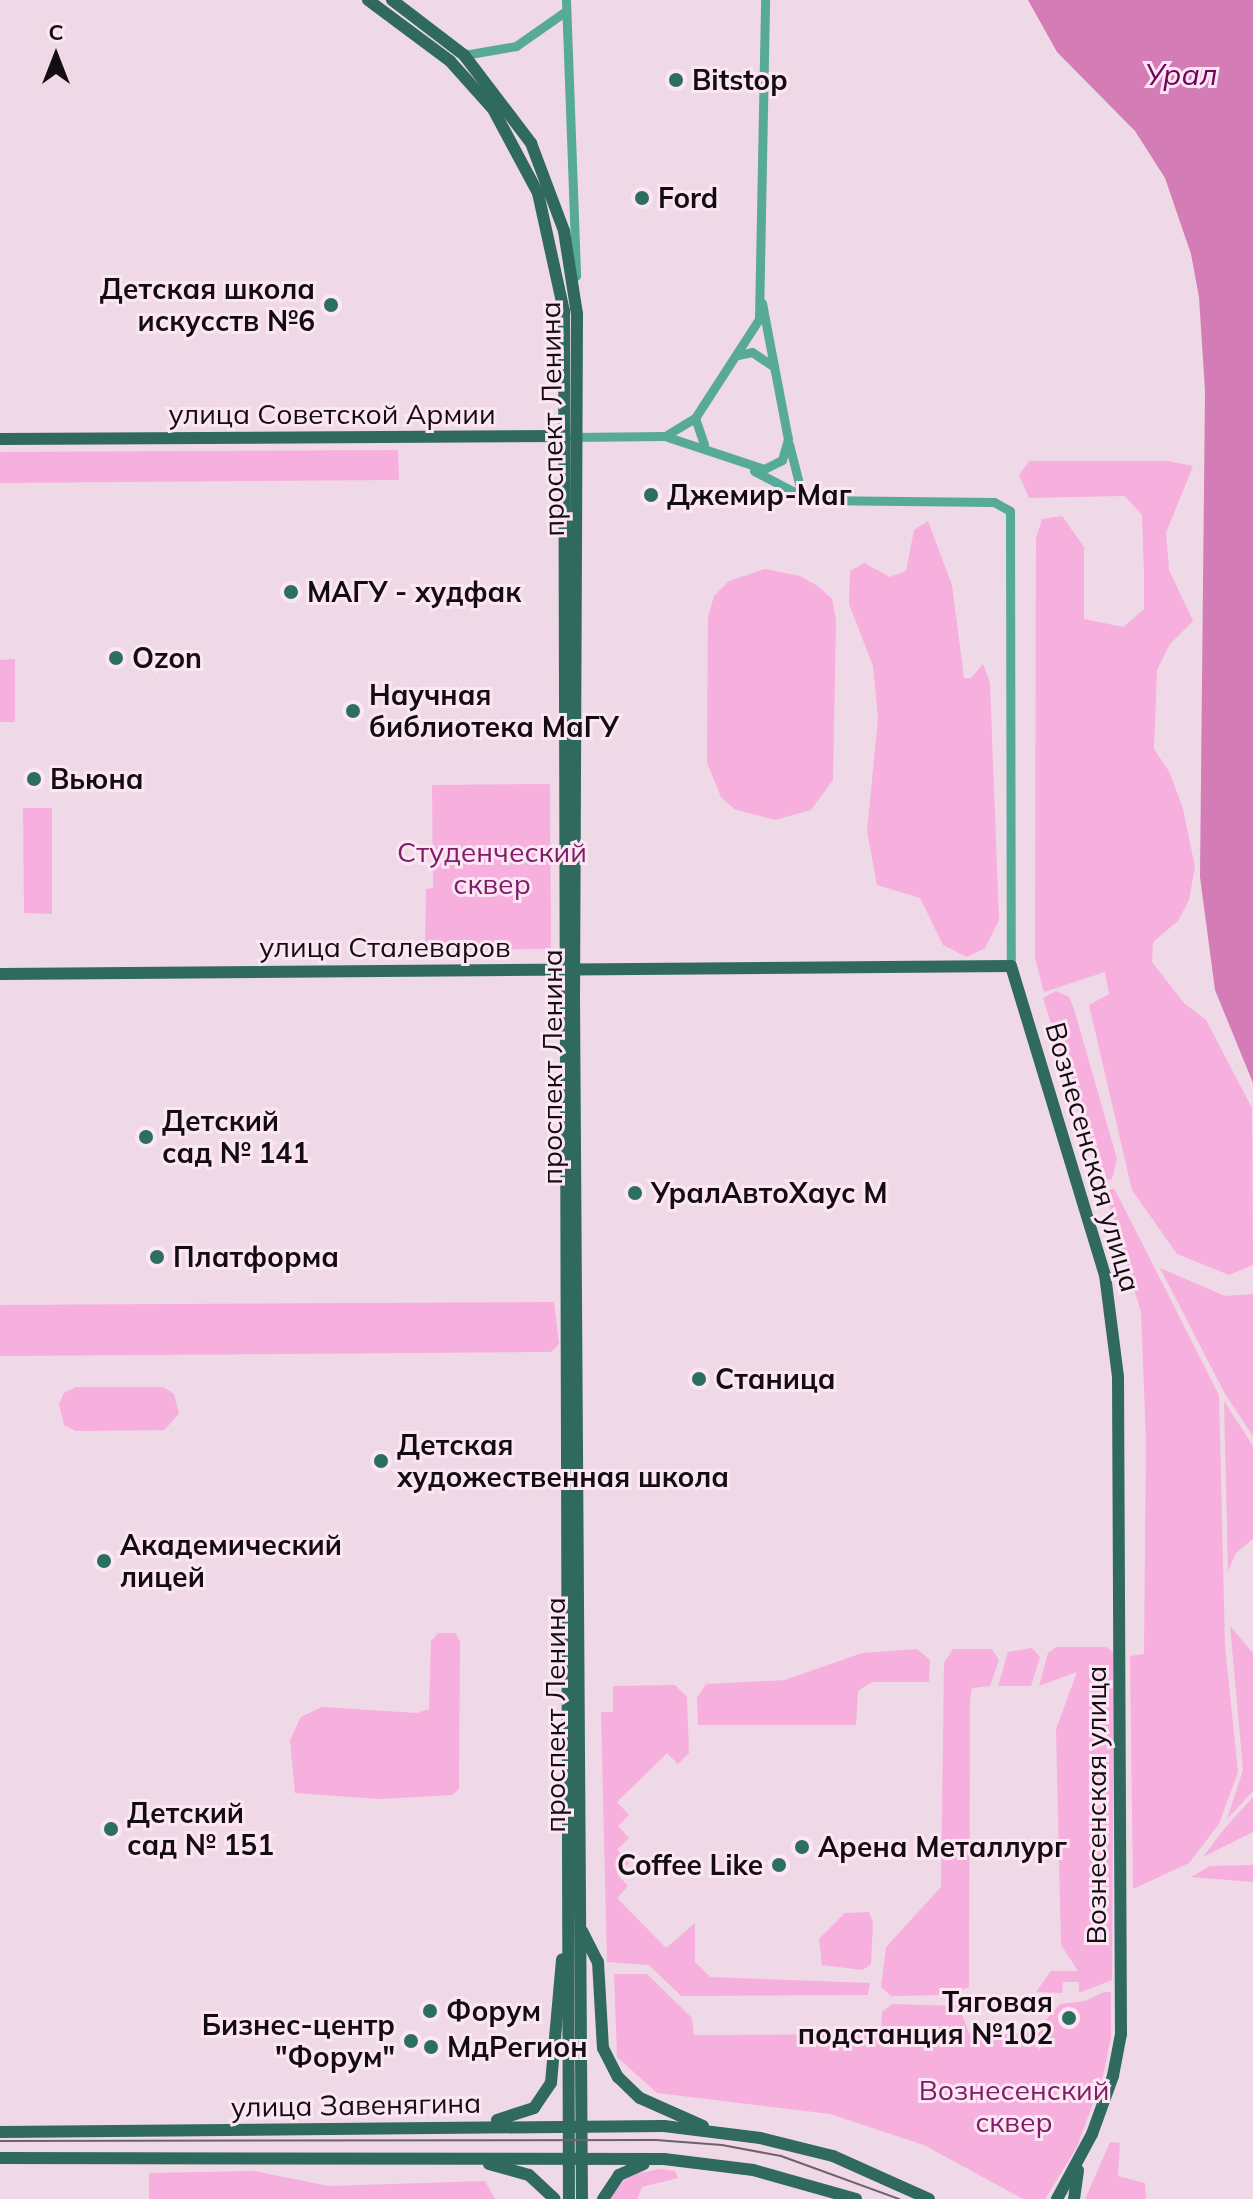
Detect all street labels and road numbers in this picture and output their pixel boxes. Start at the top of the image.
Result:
street label: проспект Ленина [533,301,571,537]
street label: улица Советской Армии [168,397,496,431]
street label: улица Сталеваров [259,930,511,964]
street label: проспект Ленина [535,949,569,1185]
street label: Вознесенская улица [1038,1018,1148,1296]
street label: проспект Ленина [538,1597,572,1833]
street label: Вознесенская улица [1079,1666,1113,1944]
street label: улица Завенягина [230,2086,482,2124]

